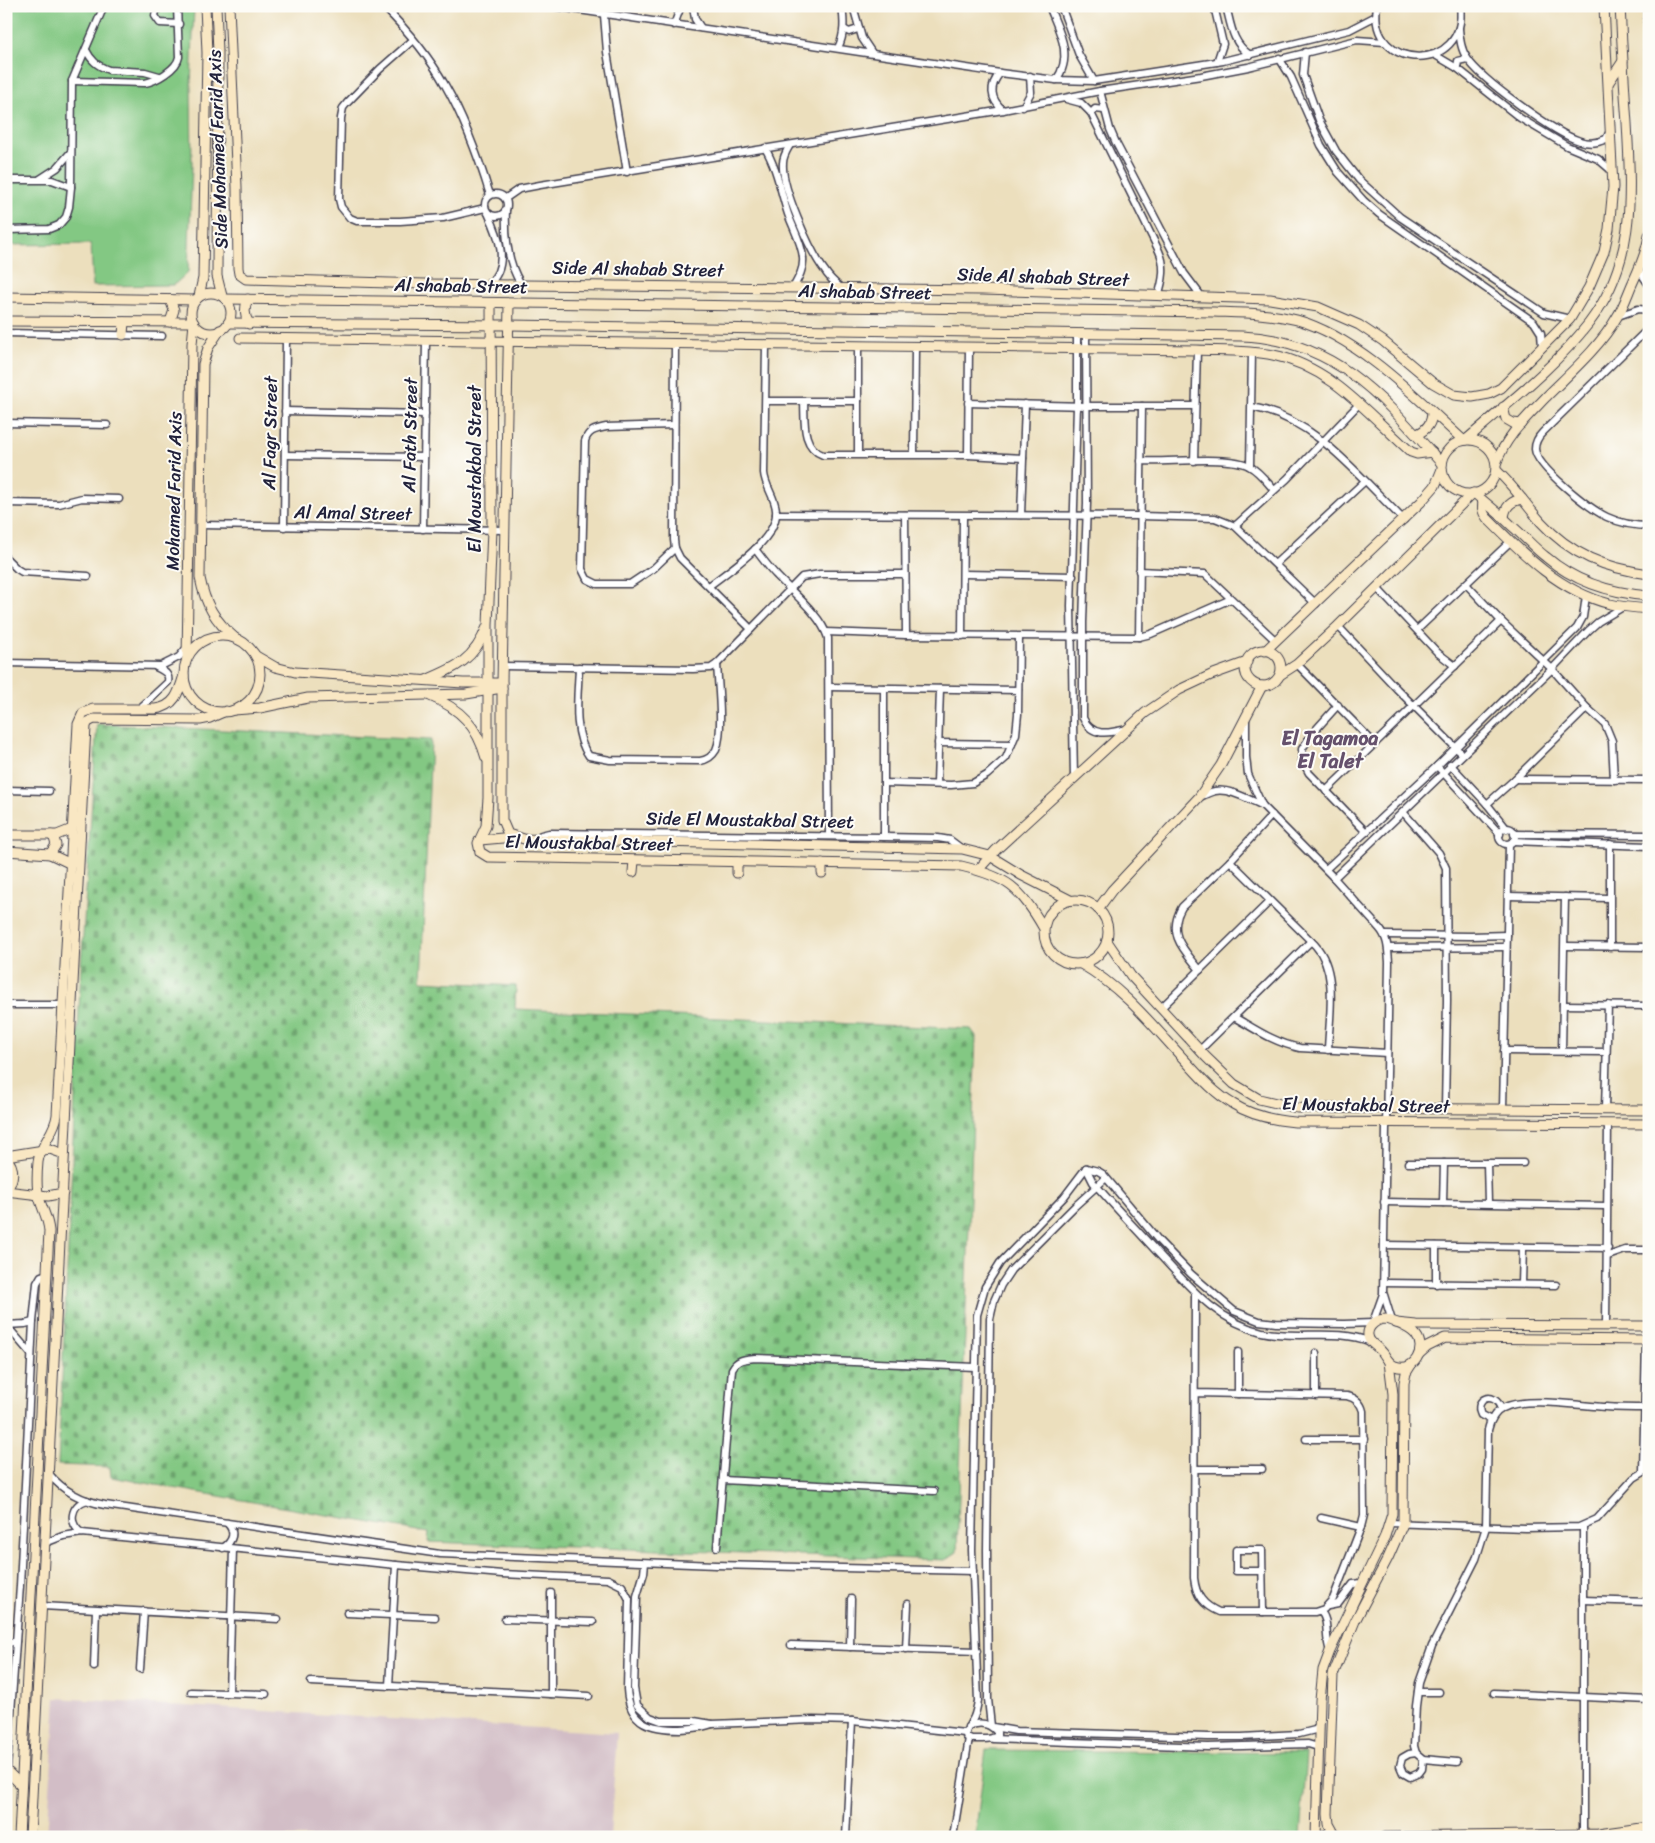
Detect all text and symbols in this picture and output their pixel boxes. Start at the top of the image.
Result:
street label: Side Mohamed Farid Axis [199,48,237,249]
street label: Side Al shabab Street [552,252,725,287]
street label: Side Al shabab Street [957,258,1130,296]
street label: Al shabab Street [393,269,528,303]
street label: Al shabab Street [797,275,932,309]
street label: Al Fagr Street [253,375,287,491]
street label: Al Fath Street [393,377,427,494]
street label: El Moustakbal Street [459,384,491,553]
street label: Mohamed Farid Axis [157,411,191,571]
street label: Al Amal Street [293,496,413,530]
district label: El Tagamoa El Talet [1282,721,1378,779]
street label: Side El Moustakbal Street [646,802,854,838]
street label: El Moustakbal Street [505,826,674,860]
street label: El Moustakbal Street [1282,1088,1451,1122]

